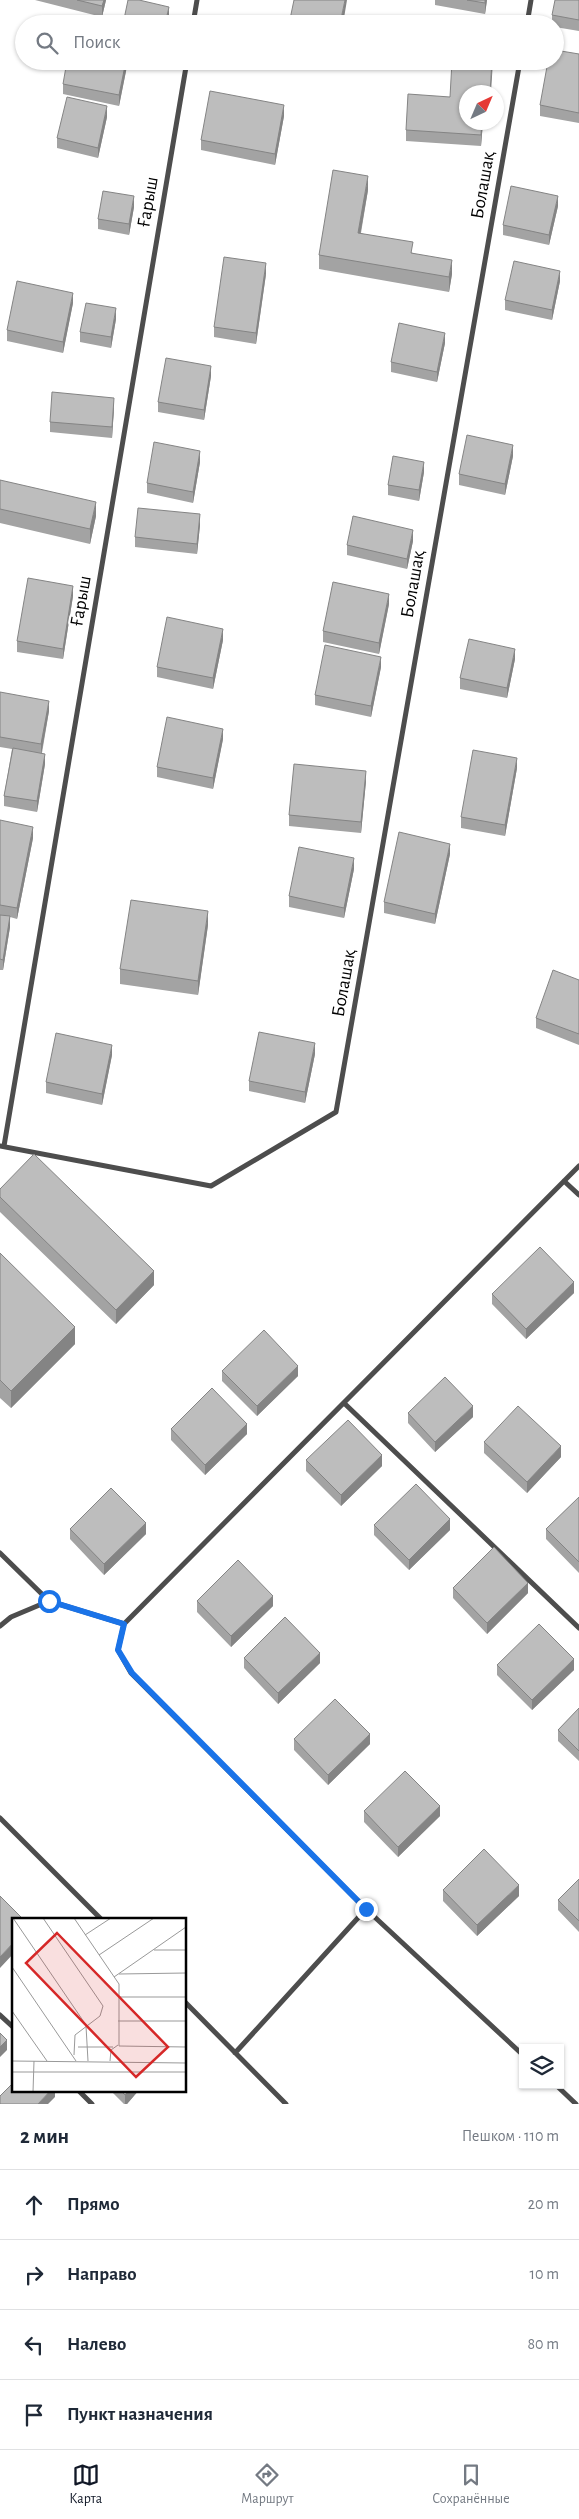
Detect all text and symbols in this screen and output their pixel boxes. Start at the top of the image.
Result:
search box [15,15,564,70]
icon: search [33,29,61,57]
text: Поиск [73,33,120,52]
north arrow [459,85,504,130]
street label: Болашақ [468,149,498,220]
street label: Ғарыш [134,175,162,229]
street label: Болашақ [398,548,428,619]
street label: Ғарыш [67,574,95,628]
street label: Болашақ [329,947,359,1018]
route start [38,1590,61,1613]
route end [355,1898,378,1921]
inset map [12,1918,186,2092]
map controls [519,2044,564,2089]
button: layers [519,2044,564,2089]
text: 2 мин [20,2126,69,2147]
text: Пешком · 110 m [462,2128,559,2144]
icon: ahead [20,2191,48,2219]
text: Прямо [67,2195,120,2214]
text: 20 m [528,2196,559,2212]
icon: right [20,2261,48,2289]
text: Направо [67,2265,137,2284]
text: 10 m [530,2266,559,2282]
icon: left [20,2331,48,2359]
text: Налево [67,2335,126,2354]
text: 80 m [528,2336,559,2352]
icon: arrive [20,2401,48,2429]
text: Пункт назначения [67,2405,213,2424]
tab: Карта [69,2461,102,2508]
tab: Маршрут [241,2461,294,2508]
tab: Сохранённые [432,2461,510,2508]

